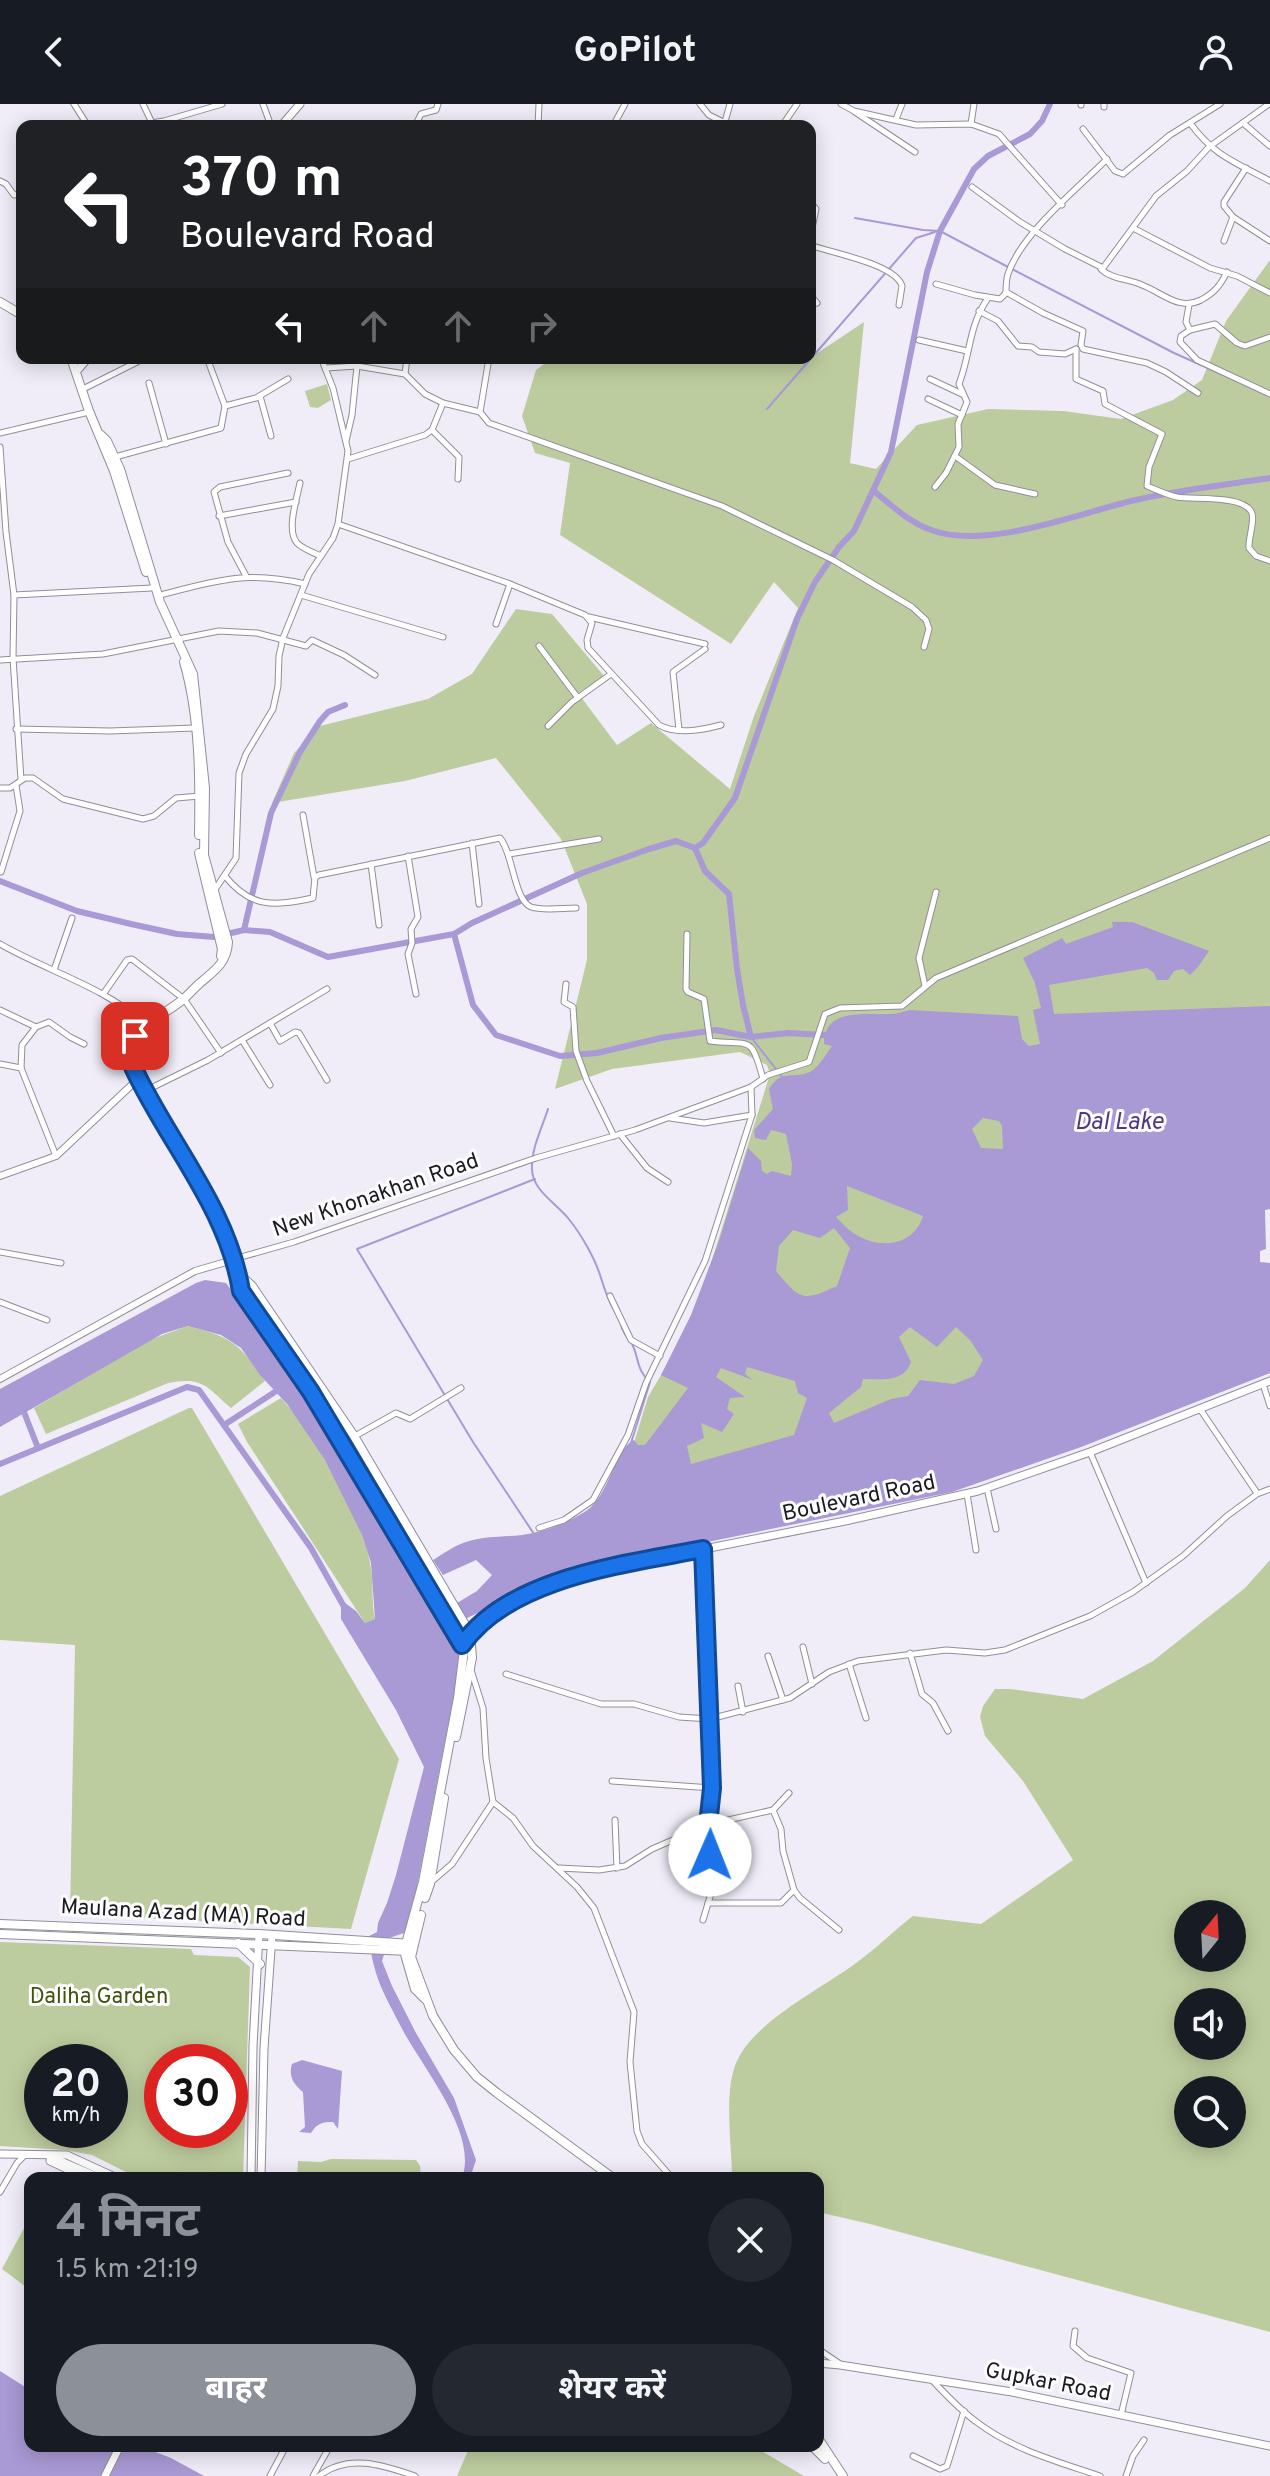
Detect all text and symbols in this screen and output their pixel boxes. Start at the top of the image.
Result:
text: GoPilot [574,29,696,75]
icon: back [32,30,76,74]
icon: person [1194,30,1238,74]
text: 370 m [180,146,343,216]
icon: left [48,152,152,256]
text: Boulevard Road [180,215,435,261]
icon: left [268,304,312,348]
icon: ahead [352,304,396,348]
icon: ahead [436,304,480,348]
icon: right [520,304,564,348]
pin [101,1002,169,1070]
icon: arrive [113,1014,157,1058]
water label: Dal Lake [1075,1108,1164,1138]
street label: New Khonakhan Road [269,1148,483,1244]
street label: Boulevard Road [780,1470,938,1528]
position arrow [668,1813,752,1897]
street label: Maulana Azad (MA) Road [60,1894,306,1934]
north arrow [1174,1900,1246,1972]
map controls [1174,1900,1246,2148]
park label: Daliha Garden [30,1984,168,2011]
button: sound [1174,1988,1246,2060]
speed limit sign: 30 [144,2044,248,2148]
text: 20 [51,2061,101,2111]
button: search [1174,2076,1246,2148]
text: km/h [52,2103,100,2129]
text: 4 मिनट [56,2194,200,2254]
button: close [708,2198,792,2282]
text: 1.5 km · 21:19 [56,2254,199,2287]
button: बाहर [56,2344,416,2436]
button: शेयर करें [432,2344,792,2436]
street label: Gupkar Road [983,2358,1113,2408]

